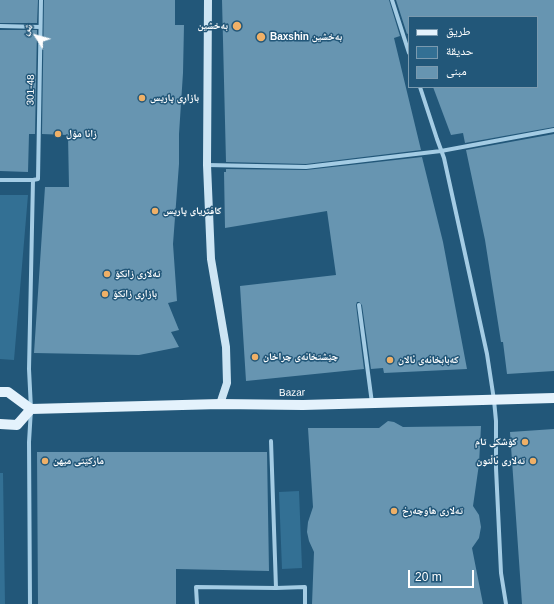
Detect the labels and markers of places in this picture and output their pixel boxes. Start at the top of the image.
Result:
place label: بەخشین [198,20,228,32]
marker: بەخشین [231,20,243,32]
marker: Baxshin بەخشین [255,31,267,43]
place label: Baxshin بەخشین [270,31,342,43]
place label: بازاڕی پاریس [150,92,199,104]
marker: بازاڕی پاریس [137,93,147,103]
place label: زانا مۆل [66,128,97,140]
marker: زانا مۆل [53,129,63,139]
place label: کافتریای پاریس [163,205,221,217]
marker: کافتریای پاریس [150,206,160,216]
place label: تەلاری زانکۆ [115,268,160,280]
marker: تەلاری زانکۆ [102,269,112,279]
place label: بازاڕی زانکۆ [113,288,157,300]
marker: بازاڕی زانکۆ [100,289,110,299]
place label: چێشتخانەی چراخان [263,351,338,363]
marker: چێشتخانەی چراخان [250,352,260,362]
place label: کەبابخانەی ئالان [398,354,459,366]
marker: کەبابخانەی ئالان [385,355,395,365]
place label: کۆشکی تام [475,436,517,448]
marker: کۆشکی تام [520,437,530,447]
place label: مارکێتی میهن [53,455,104,467]
place label: تەلاری ئاڵتون [476,455,525,467]
marker: مارکێتی میهن [40,456,50,466]
marker: تەلاری ئاڵتون [528,456,538,466]
place label: تەلاری هاوچەرخ [402,505,463,517]
marker: تەلاری هاوچەرخ [389,506,399,516]

